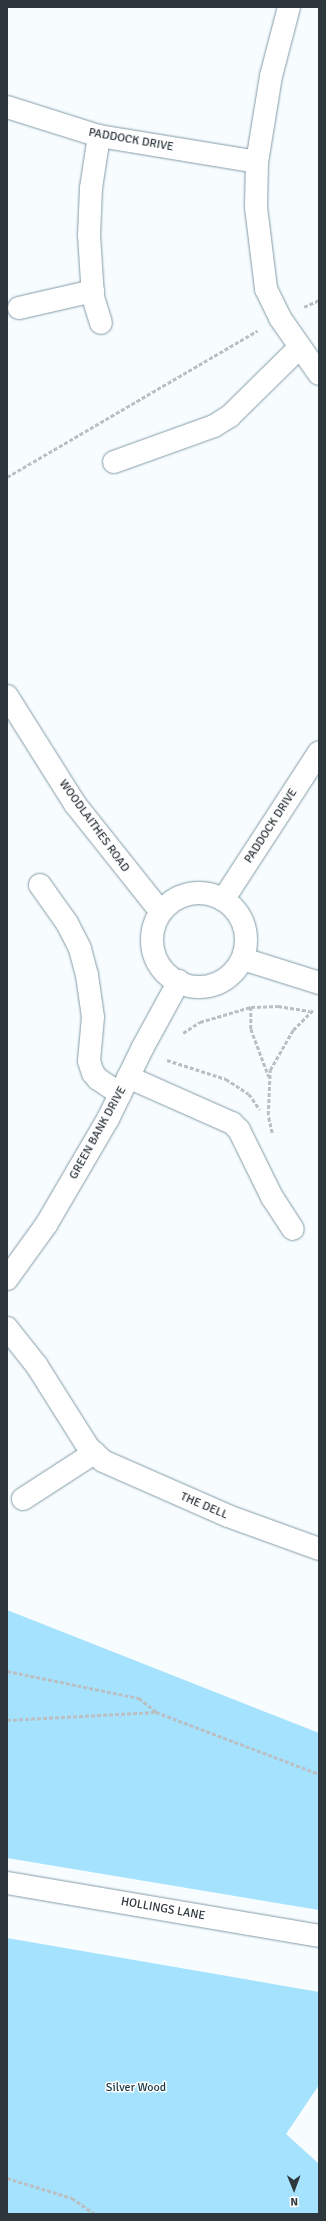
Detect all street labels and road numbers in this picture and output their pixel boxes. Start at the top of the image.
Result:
street label: PADDOCK DRIVE [87,125,175,155]
street label: WOODLAITHES ROAD [56,777,132,875]
street label: PADDOCK DRIVE [242,786,300,866]
street label: GREEN BANK DRIVE [66,1084,130,1182]
street label: THE DELL [178,1490,230,1522]
street label: HOLLINGS LANE [120,1894,206,1924]

